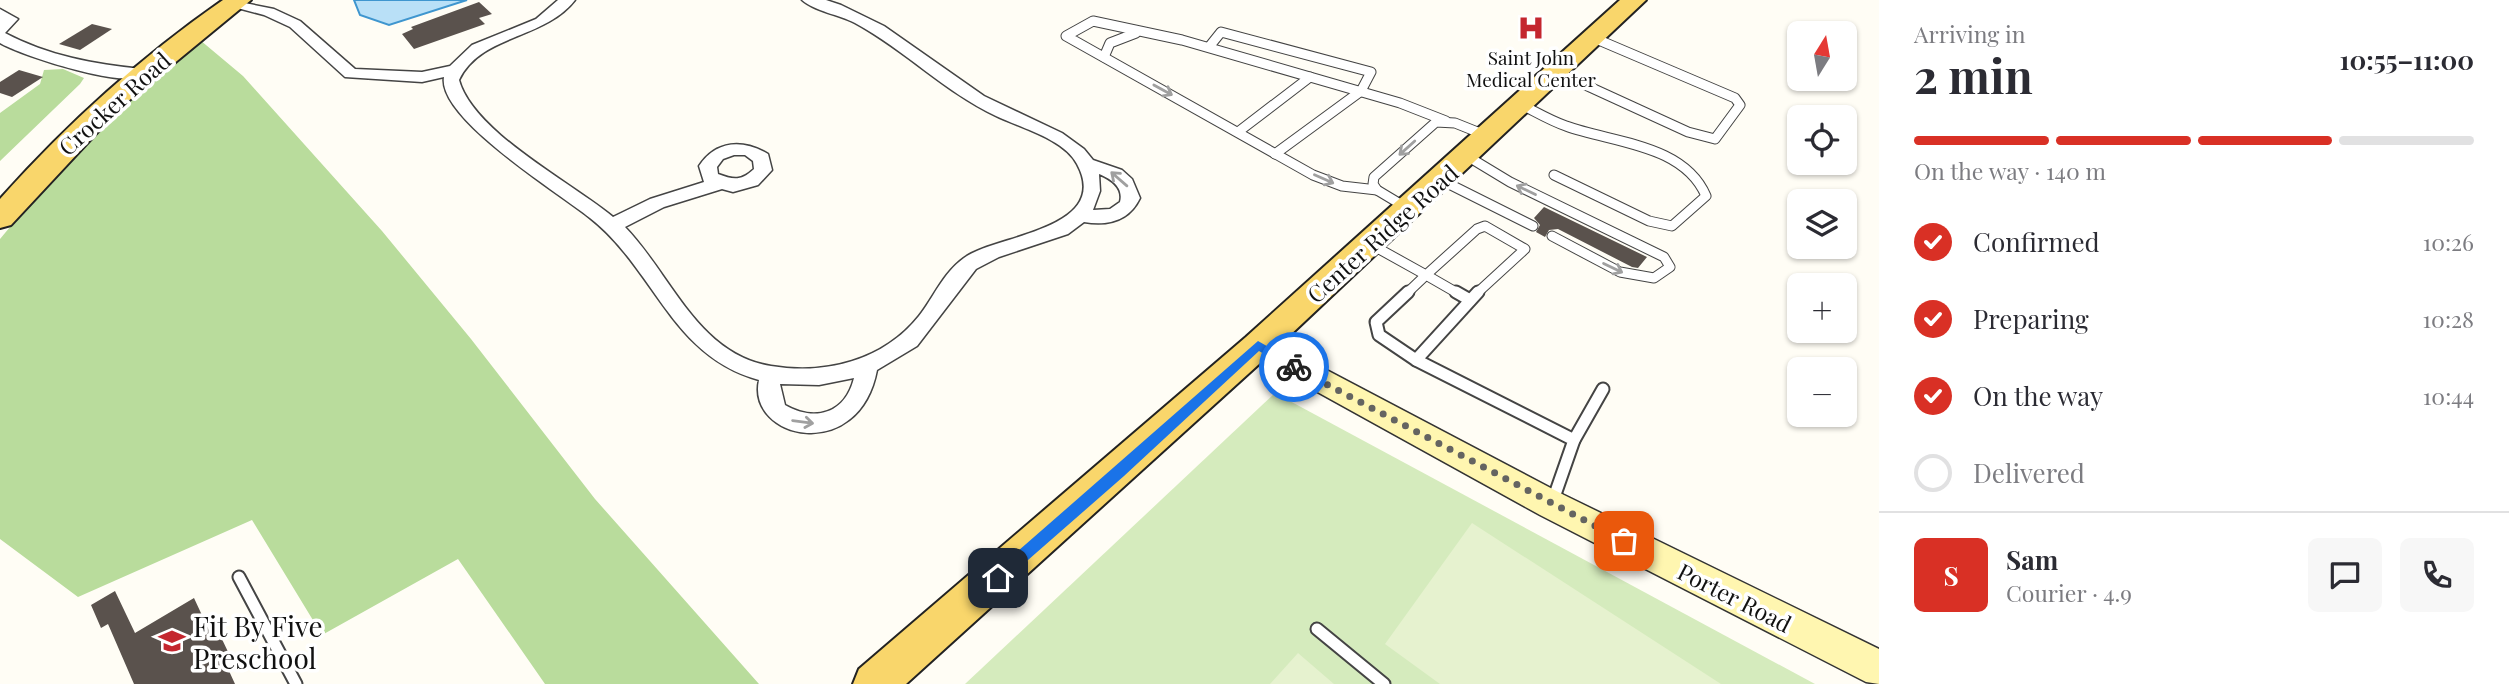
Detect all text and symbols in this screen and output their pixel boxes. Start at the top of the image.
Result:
hospital icon: Saint John Medical Center [1516,13,1546,43]
text: Arriving in [1914,18,2026,49]
north arrow [1787,21,1857,91]
map controls [1787,21,1857,427]
text: 10:55–11:00 [2339,42,2474,77]
street label: Crocker Road [51,44,177,162]
place label: Saint John Medical Center [1466,44,1597,92]
text: 2 min [1914,44,2033,106]
one-way arrow [1153,83,1173,97]
button: locate [1787,105,1857,175]
one-way arrow [1399,139,1416,156]
text: On the way · 140 m [1914,155,2106,186]
street label: Center Ridge Road [1300,157,1464,309]
one-way arrow [1110,171,1128,187]
one-way arrow [1313,173,1334,187]
one-way arrow [1516,182,1537,195]
button: layers [1787,189,1857,259]
icon: check [1914,223,1952,261]
text: Confirmed [1973,224,2100,259]
text: 10:26 [2423,226,2474,257]
one-way arrow [1602,262,1623,275]
button: + [1787,273,1857,343]
icon: check [1914,300,1952,338]
text: Preparing [1973,301,2089,336]
text: 10:28 [2423,303,2474,334]
courier [1259,332,1329,402]
icon: bike [1275,348,1313,386]
button: − [1787,357,1857,427]
icon: check [1914,377,1952,415]
text: On the way [1973,378,2103,413]
text: 10:44 [2423,380,2474,411]
one-way arrow [791,416,814,429]
text: Delivered [1973,455,2085,490]
pin [1594,511,1654,571]
icon: bag [1605,522,1643,560]
button: chat [2308,538,2382,612]
button: phone [2400,538,2474,612]
text: Sam [2006,542,2058,577]
pin [968,548,1028,608]
street label: Porter Road [1673,555,1797,639]
text: S [1943,558,1959,593]
icon: home [979,559,1017,597]
text: Courier · 4.9 [2006,577,2132,608]
place label: Fit By Five Preschool [193,607,323,676]
school or university icon: Fit By Five Preschool [157,626,187,656]

